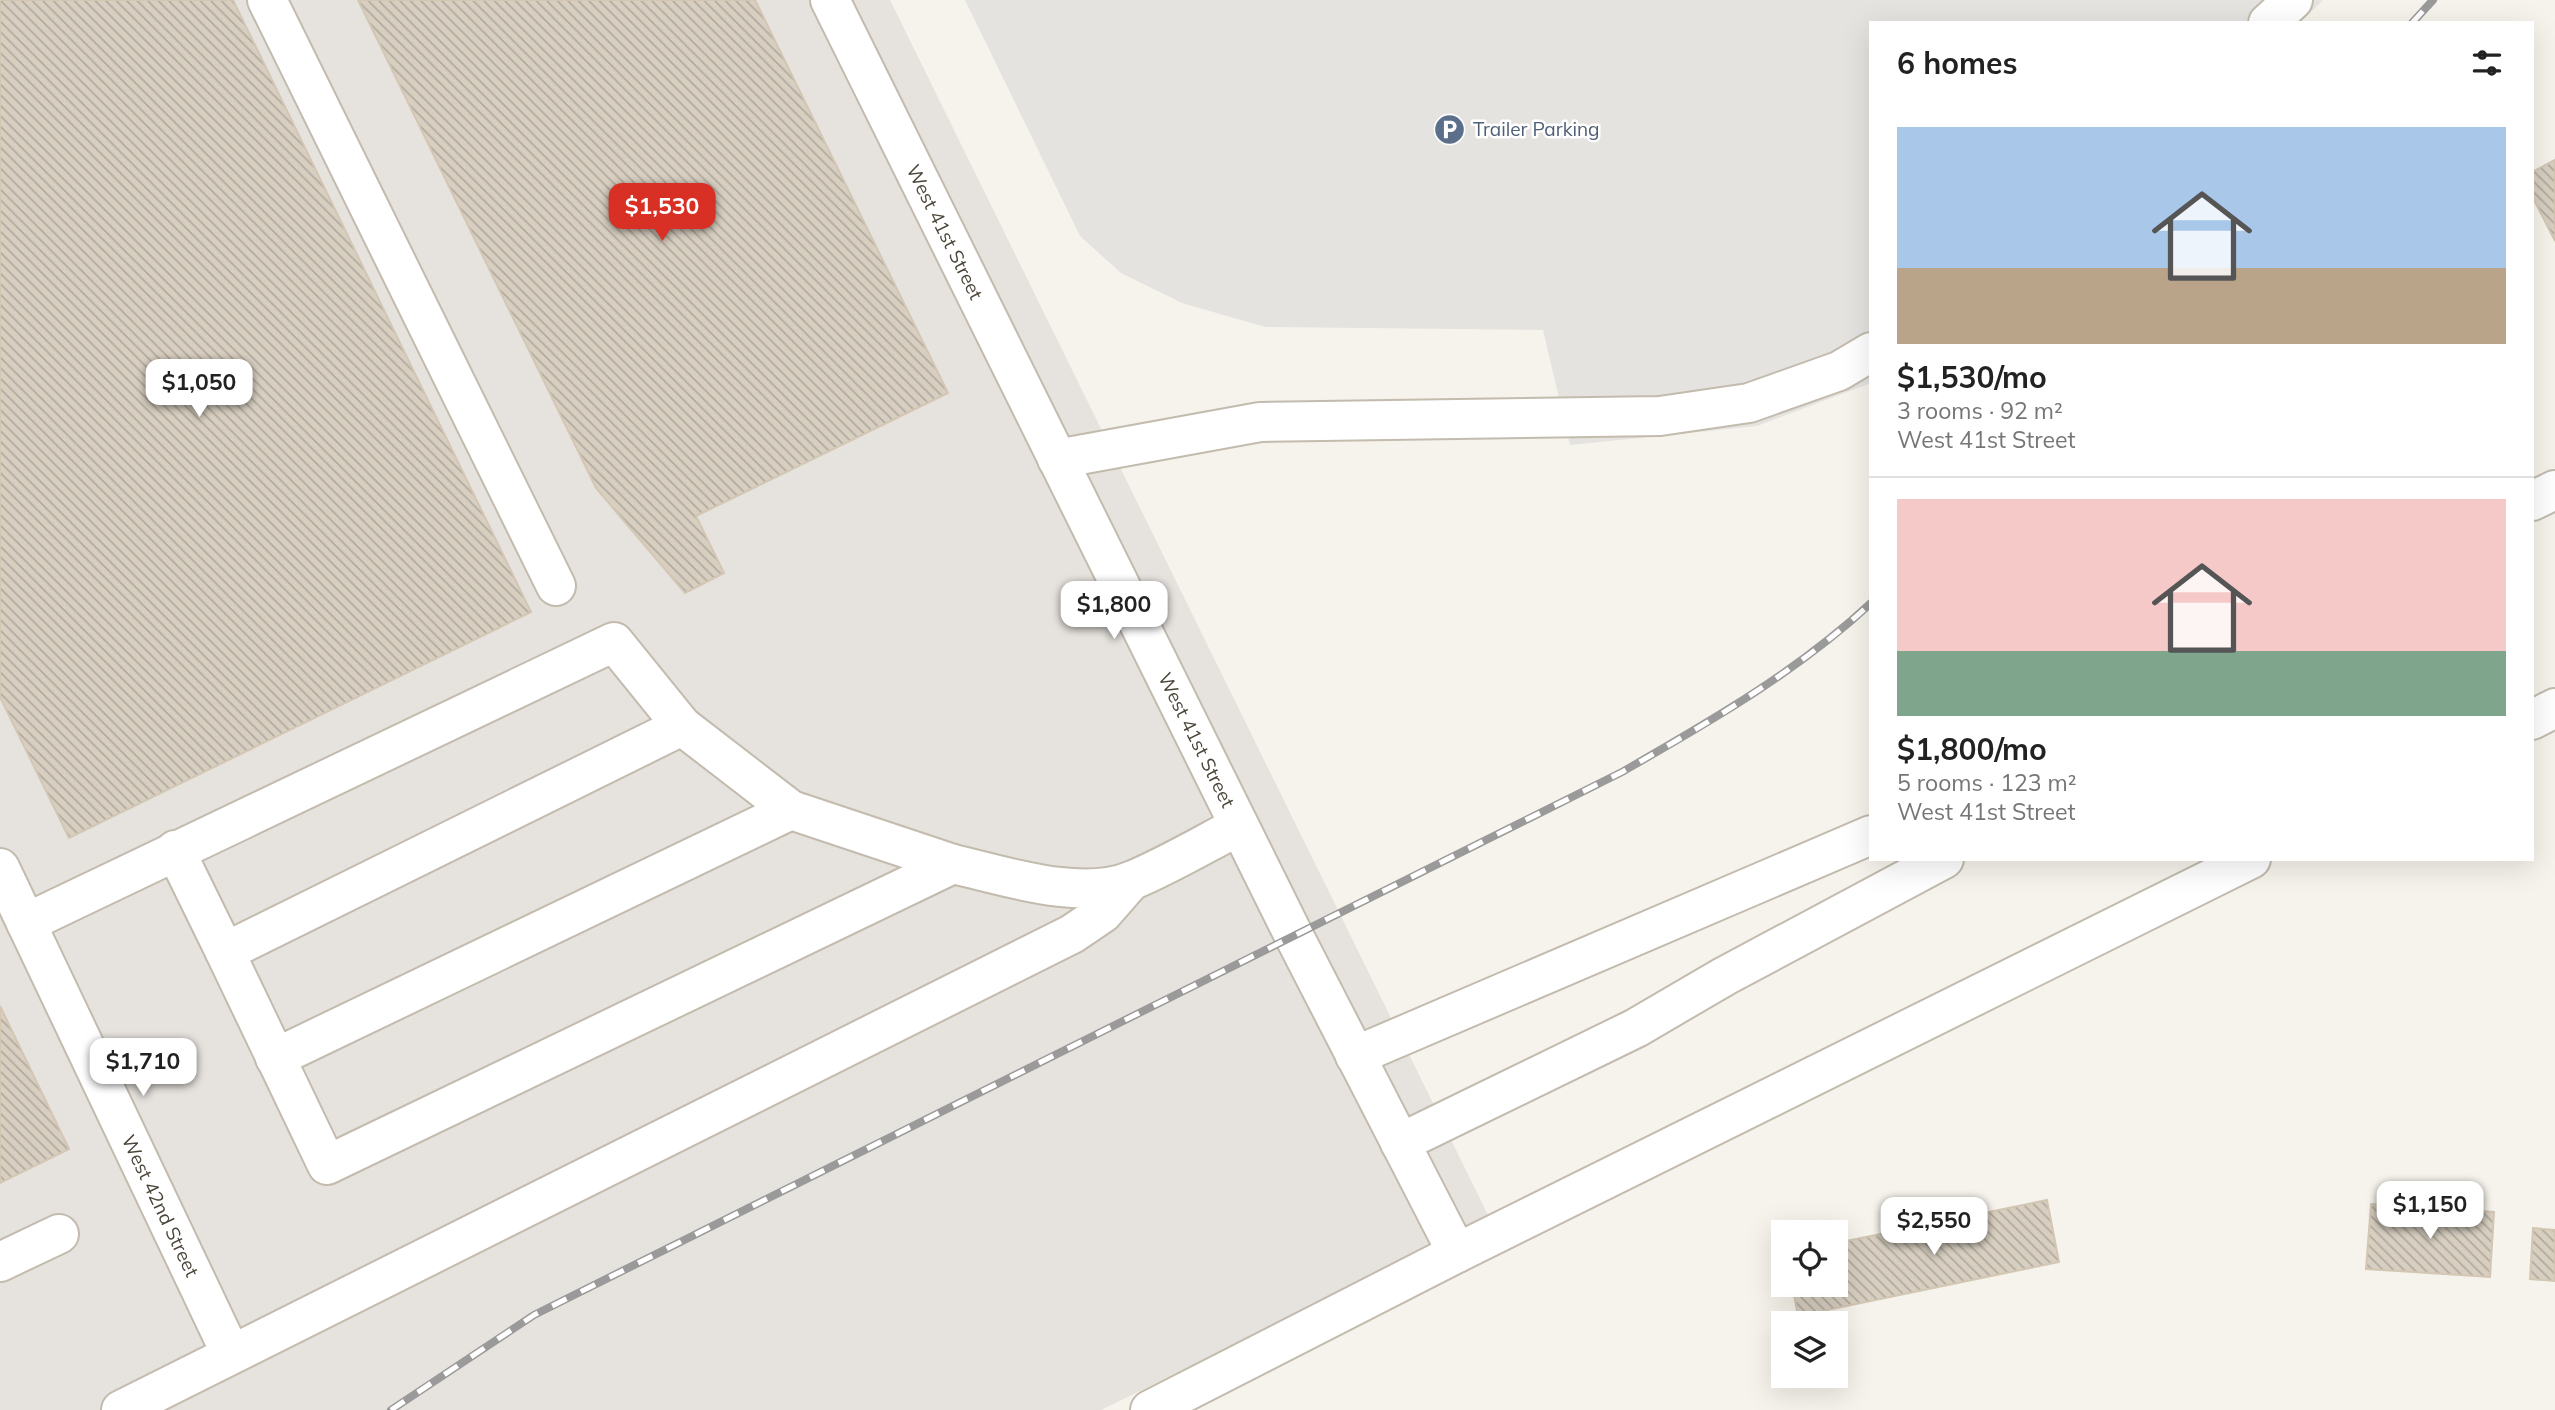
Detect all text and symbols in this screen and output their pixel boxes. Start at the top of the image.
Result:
text: 6 homes [1897,44,2018,82]
icon: filters [2468,44,2506,82]
parking icon: Trailer Parking [1433,112,1467,146]
place label: Trailer Parking [1473,117,1600,141]
street label: West 41st Street [901,161,989,304]
icon: home [2139,173,2265,299]
pin: $1,530 [605,184,719,243]
text: $1,530 [625,191,699,220]
text: $1,530/mo [1897,358,2047,396]
pin: $1,050 [142,360,256,419]
text: $1,050 [162,367,236,396]
text: 3 rooms · 92 m² [1897,396,2063,425]
text: West 41st Street [1897,425,2076,454]
icon: home [2139,545,2265,671]
pin: $1,800 [1057,582,1171,641]
text: $1,800 [1077,589,1151,618]
street label: West 41st Street [1153,669,1241,812]
text: $1,800/mo [1897,730,2047,768]
text: 5 rooms · 123 m² [1897,768,2077,797]
text: West 41st Street [1897,797,2076,826]
pin: $1,710 [86,1038,200,1098]
text: $1,710 [106,1046,180,1075]
street label: West 42nd Street [117,1131,205,1281]
pin: $1,150 [2373,1182,2487,1241]
text: $1,150 [2393,1189,2467,1218]
pin: $2,550 [1877,1198,1991,1257]
text: $2,550 [1897,1205,1971,1234]
map controls [1771,1220,1848,1388]
button: locate [1771,1220,1848,1297]
button: layers [1771,1311,1848,1388]

